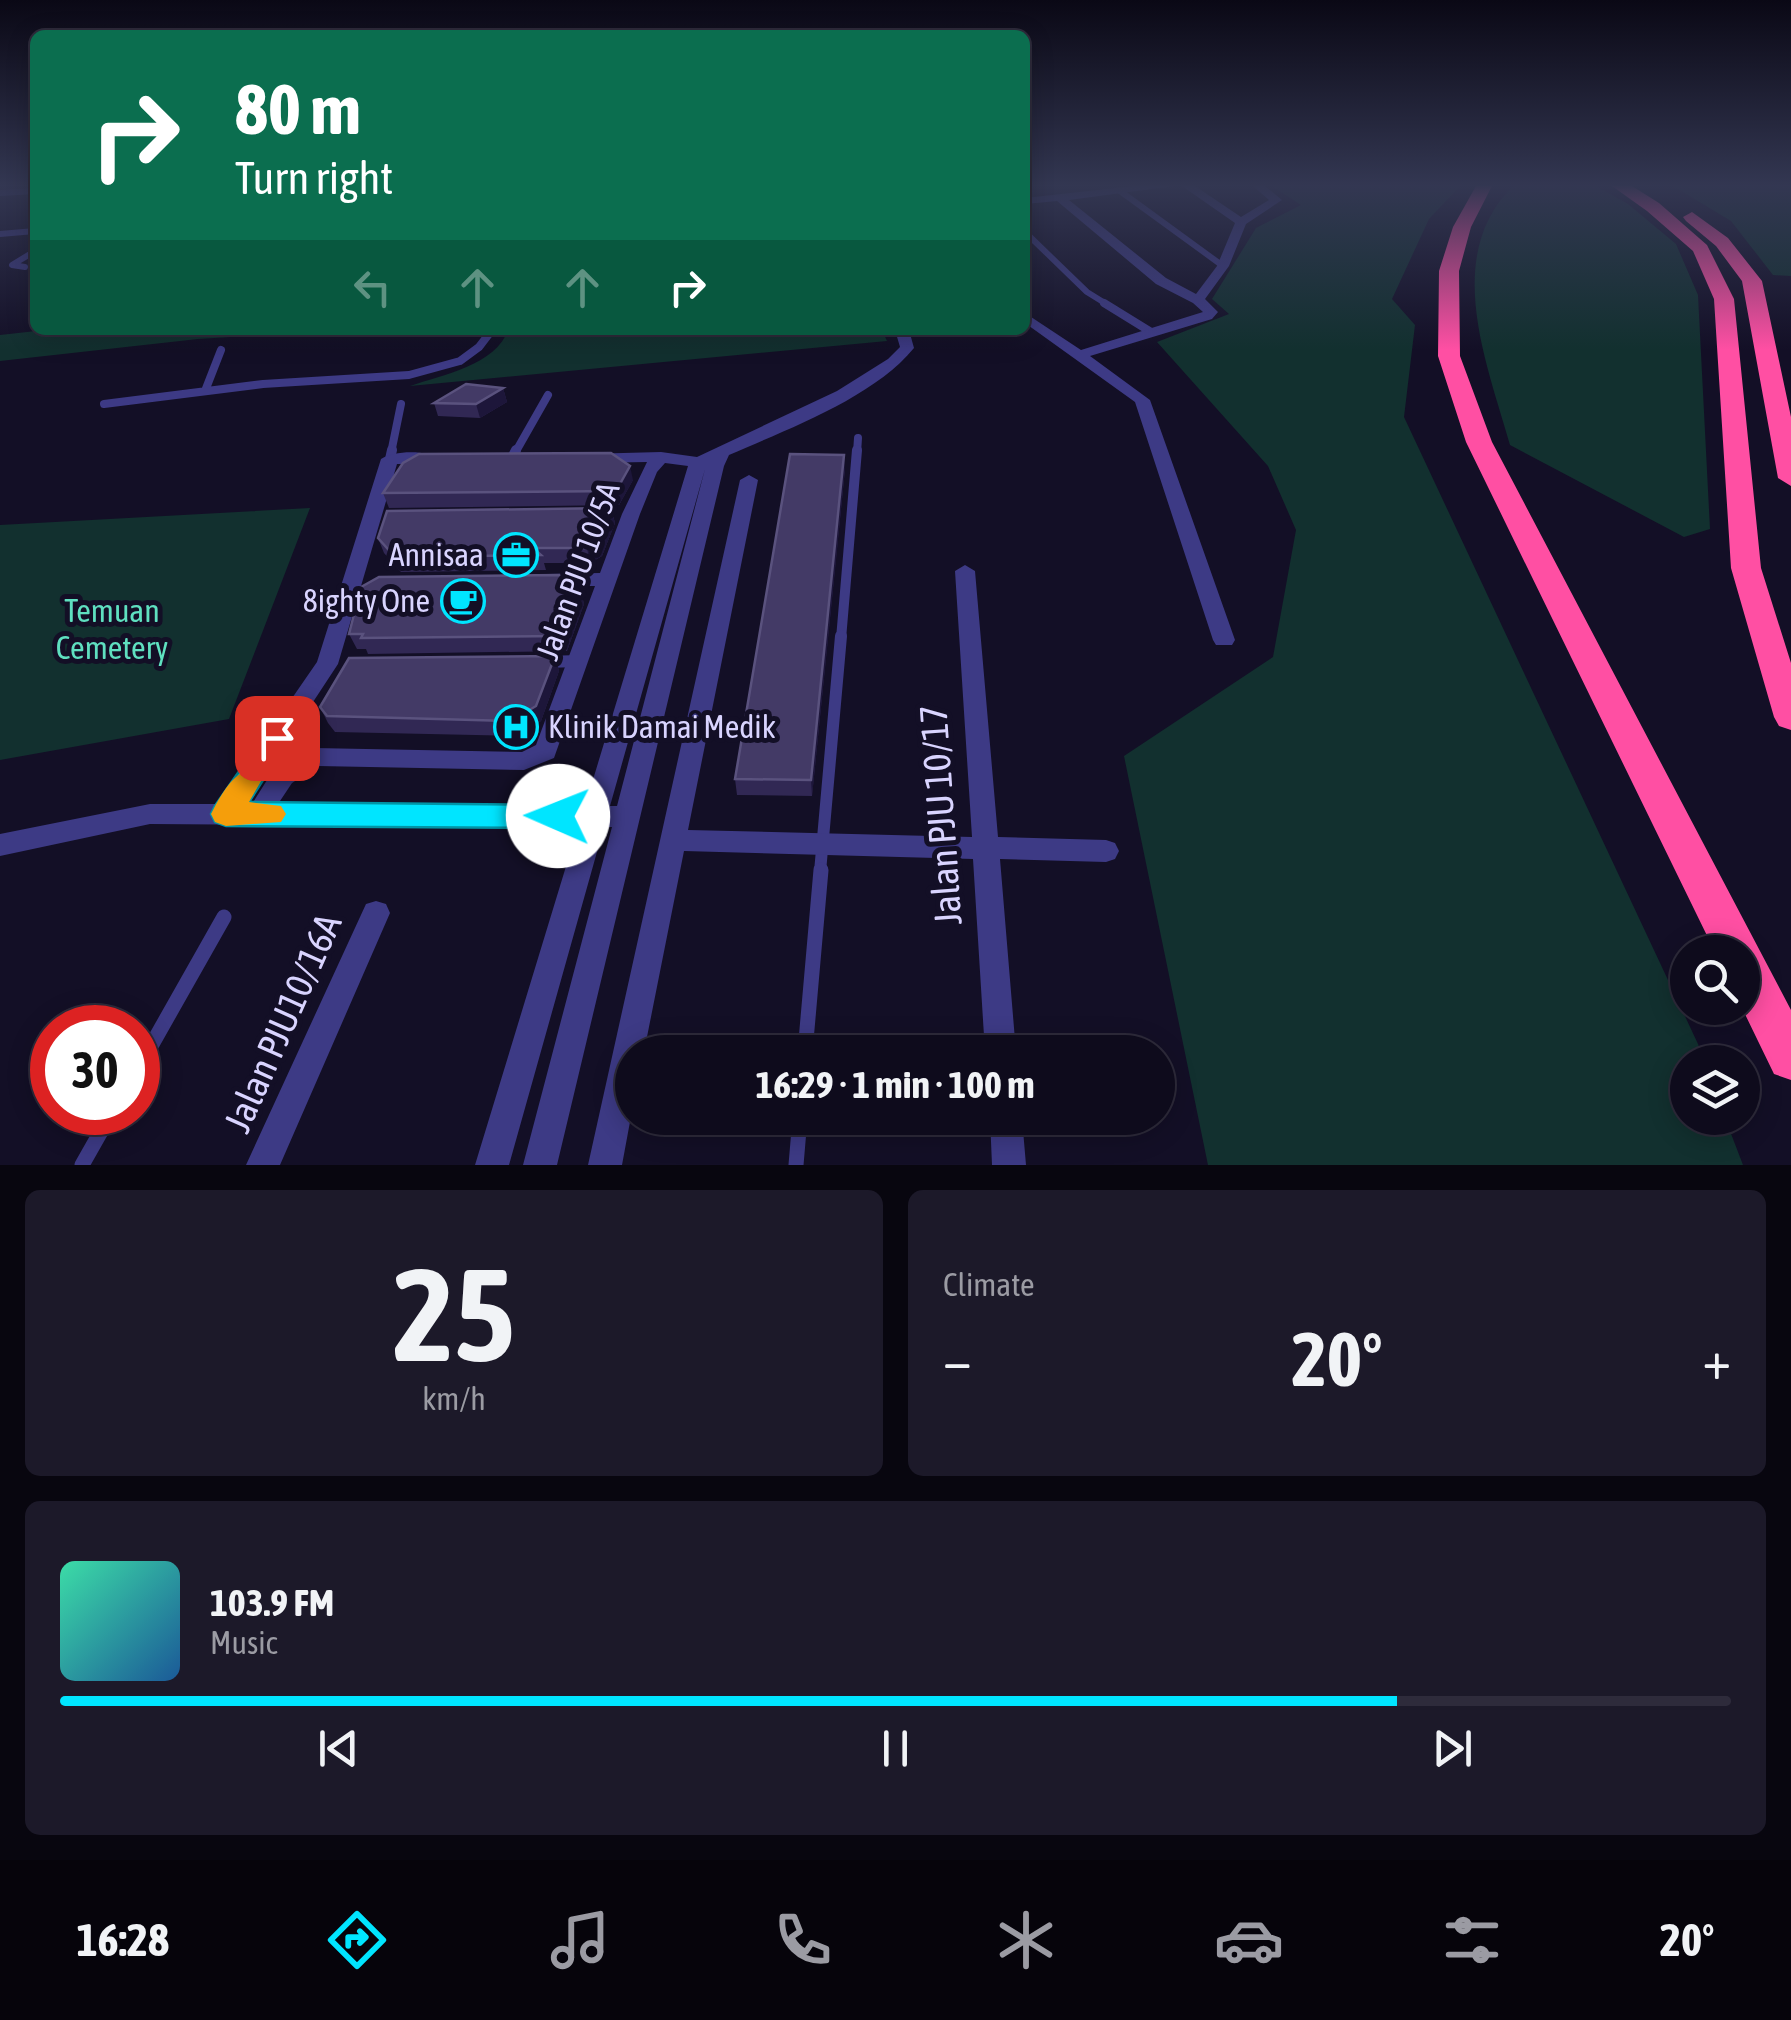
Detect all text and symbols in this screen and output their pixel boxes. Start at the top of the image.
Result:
text: 80 m [235,69,361,149]
icon: right [70,70,200,200]
text: Turn right [235,152,393,204]
icon: left [345,260,400,315]
icon: ahead [450,260,505,315]
icon: ahead [555,260,610,315]
icon: right [660,260,715,315]
street label: Jalan PJU 10/5A [528,477,627,665]
office icon: Annisaa [493,532,539,578]
place label: Annisaa [389,536,484,573]
cafe icon: 8ighty One [440,578,486,624]
place label: 8ighty One [303,582,430,619]
park label: Temuan Cemetery [56,592,168,666]
pin [235,696,320,781]
hospital icon: Klinik Damai Medik [493,704,539,750]
street label: Jalan PJU 10/17 [911,704,970,927]
place label: Klinik Damai Medik [548,708,776,745]
icon: arrive [250,711,305,766]
position arrow [506,764,610,868]
street label: Jalan PJU10/16A [215,907,350,1138]
map controls [1670,935,1760,1135]
button: search [1670,935,1760,1025]
speed limit sign: 30 [30,1005,160,1135]
button: layers [1670,1045,1760,1135]
text: 16:29 · 1 min · 100 m [755,1063,1035,1106]
text: 25 [393,1240,515,1389]
text: Climate [943,1266,1035,1303]
text: 20° [1291,1316,1383,1402]
text: − [943,1328,972,1391]
text: + [1702,1328,1731,1391]
text: km/h [422,1380,486,1417]
text: 103.9 FM [210,1581,334,1624]
text: Music [210,1624,277,1661]
icon: previous [311,1721,366,1776]
icon: pause [868,1721,923,1776]
icon: next [1425,1721,1480,1776]
icon: directions [322,1905,392,1975]
icon: music [545,1905,615,1975]
icon: phone [768,1905,838,1975]
icon: climate [991,1905,1061,1975]
icon: car [1214,1905,1284,1975]
icon: filters [1437,1905,1507,1975]
text: 16:28 [76,1914,169,1966]
text: 20° [1660,1914,1715,1966]

